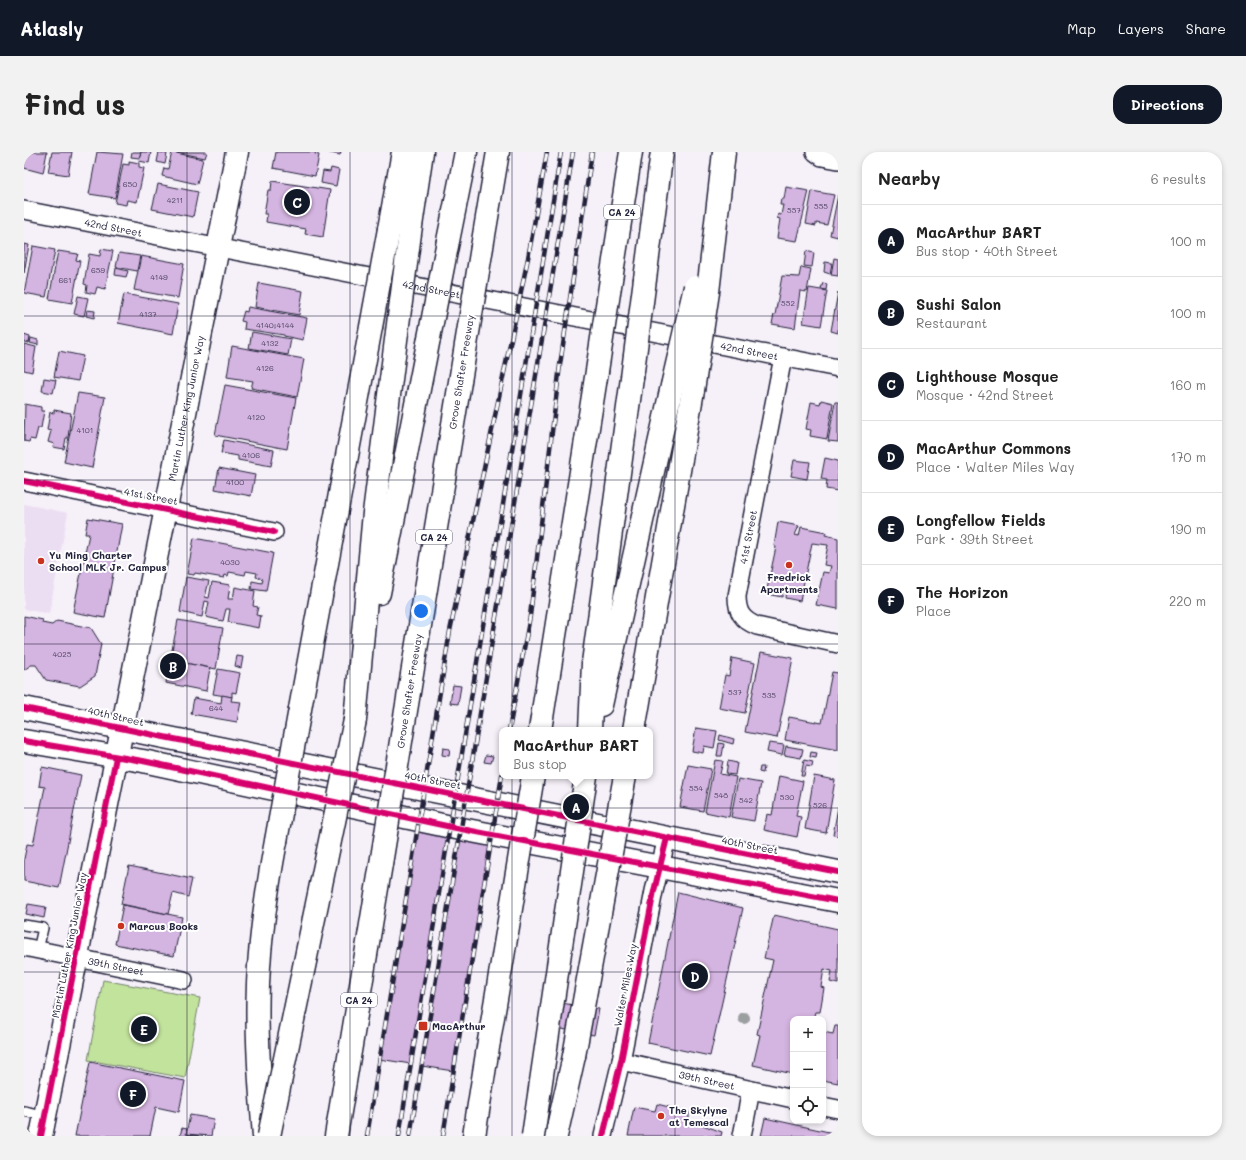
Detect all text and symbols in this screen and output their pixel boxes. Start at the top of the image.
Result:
text: Atlasly [20,16,83,41]
text: Map [1067,19,1096,38]
text: Layers [1118,19,1164,38]
text: Share [1186,19,1226,38]
button: Directions [1113,85,1222,124]
text: Find us [24,86,125,122]
text: Nearby [878,167,940,189]
text: 6 results [1151,170,1206,187]
house number: 650 [123,179,137,189]
pin: C [284,187,310,217]
house number: 4211 [167,195,183,205]
house number: 555 [814,201,828,211]
road number: CA 24 [604,205,640,219]
house number: 557 [787,205,801,215]
street label: 42nd Street [83,215,143,240]
text: MacArthur BART [916,222,1042,242]
text: A [886,232,896,249]
text: 100 m [1170,232,1206,249]
text: Bus stop · 40th Street [916,242,1058,259]
house number: 659 [91,265,105,275]
house number: 4149 [150,272,168,282]
house number: 661 [58,275,72,285]
street label: 42nd Street [401,277,461,302]
text: Sushi Salon [916,294,1001,314]
house number: 552 [781,298,795,308]
text: B [887,304,895,321]
text: 100 m [1170,304,1206,321]
house number: 4137 [139,309,157,319]
street label: Grove Shafter Freeway [445,314,477,430]
text: Restaurant [916,314,987,331]
house number: 4140;4144 [256,320,294,330]
street label: Martin Luther King Junior Way [165,334,207,482]
house number: 4132 [261,338,279,348]
street label: 42nd Street [719,338,779,363]
house number: 4126 [256,363,274,373]
text: Lighthouse Mosque [916,366,1058,386]
text: C [886,376,896,393]
text: 160 m [1170,376,1206,393]
text: Mosque · 42nd Street [916,386,1054,403]
house number: 4120 [247,412,265,422]
house number: 4101 [77,425,93,435]
text: MacArthur Commons [916,438,1071,458]
text: D [886,448,896,465]
text: 170 m [1170,448,1206,465]
house number: 4106 [242,450,260,460]
text: Place · Walter Miles Way [916,458,1075,475]
house number: 4100 [226,477,244,487]
street label: 41st Street [123,484,179,508]
street label: 41st Street [736,509,760,565]
text: Longfellow Fields [916,510,1046,530]
text: E [887,520,895,537]
text: 190 m [1170,520,1206,537]
road number: CA 24 [416,530,452,544]
text: Park · 39th Street [916,530,1033,547]
place label: Yu Ming Charter School MLK Jr. Campus [49,548,167,574]
marker: Yu Ming Charter School MLK Jr. Campus [36,556,46,566]
house number: 4030 [220,557,240,567]
marker: Fredrick Apartments [784,560,794,570]
place label: Fredrick Apartments [760,570,818,596]
text: The Horizon [916,582,1008,602]
text: F [887,592,895,609]
text: 220 m [1169,592,1206,609]
your location [411,601,431,621]
text: Place [916,602,951,619]
street label: Grove Shafter Freeway [393,633,425,749]
house number: 4025 [53,649,72,659]
pin: B [160,651,186,681]
house number: 537 [728,687,742,697]
house number: 535 [762,690,776,700]
street label: 40th Street [87,703,145,729]
house number: 644 [209,703,223,713]
popup [499,727,653,779]
text: MacArthur BART [513,735,639,755]
text: Bus stop [513,755,567,772]
street label: 40th Street [404,768,462,792]
house number: 554 [689,783,703,793]
house number: 548 [714,790,728,800]
pin: A [563,792,589,822]
house number: 530 [780,792,794,802]
house number: 542 [739,795,753,805]
house number: 526 [813,800,827,810]
street label: 40th Street [721,833,779,857]
street label: Martin Luther King Junior Way [48,871,90,1019]
place label: Marcus Books [129,919,198,933]
marker: Marcus Books [116,921,126,931]
street label: Walter Miles Way [610,942,640,1028]
street label: 39th Street [87,953,145,979]
pin: D [682,961,708,991]
road number: CA 24 [341,993,377,1007]
pin: E [131,1014,157,1044]
map controls [790,1016,826,1124]
button: + [790,1016,826,1052]
place label: MacArthur [432,1019,486,1033]
marker: MacArthur [417,1020,429,1032]
button: − [790,1052,826,1088]
street label: 39th Street [678,1067,736,1093]
pin: F [120,1079,146,1109]
button: locate [790,1088,826,1124]
place label: The Skylyne at Temescal [669,1103,729,1129]
marker: The Skylyne at Temescal [656,1111,666,1121]

